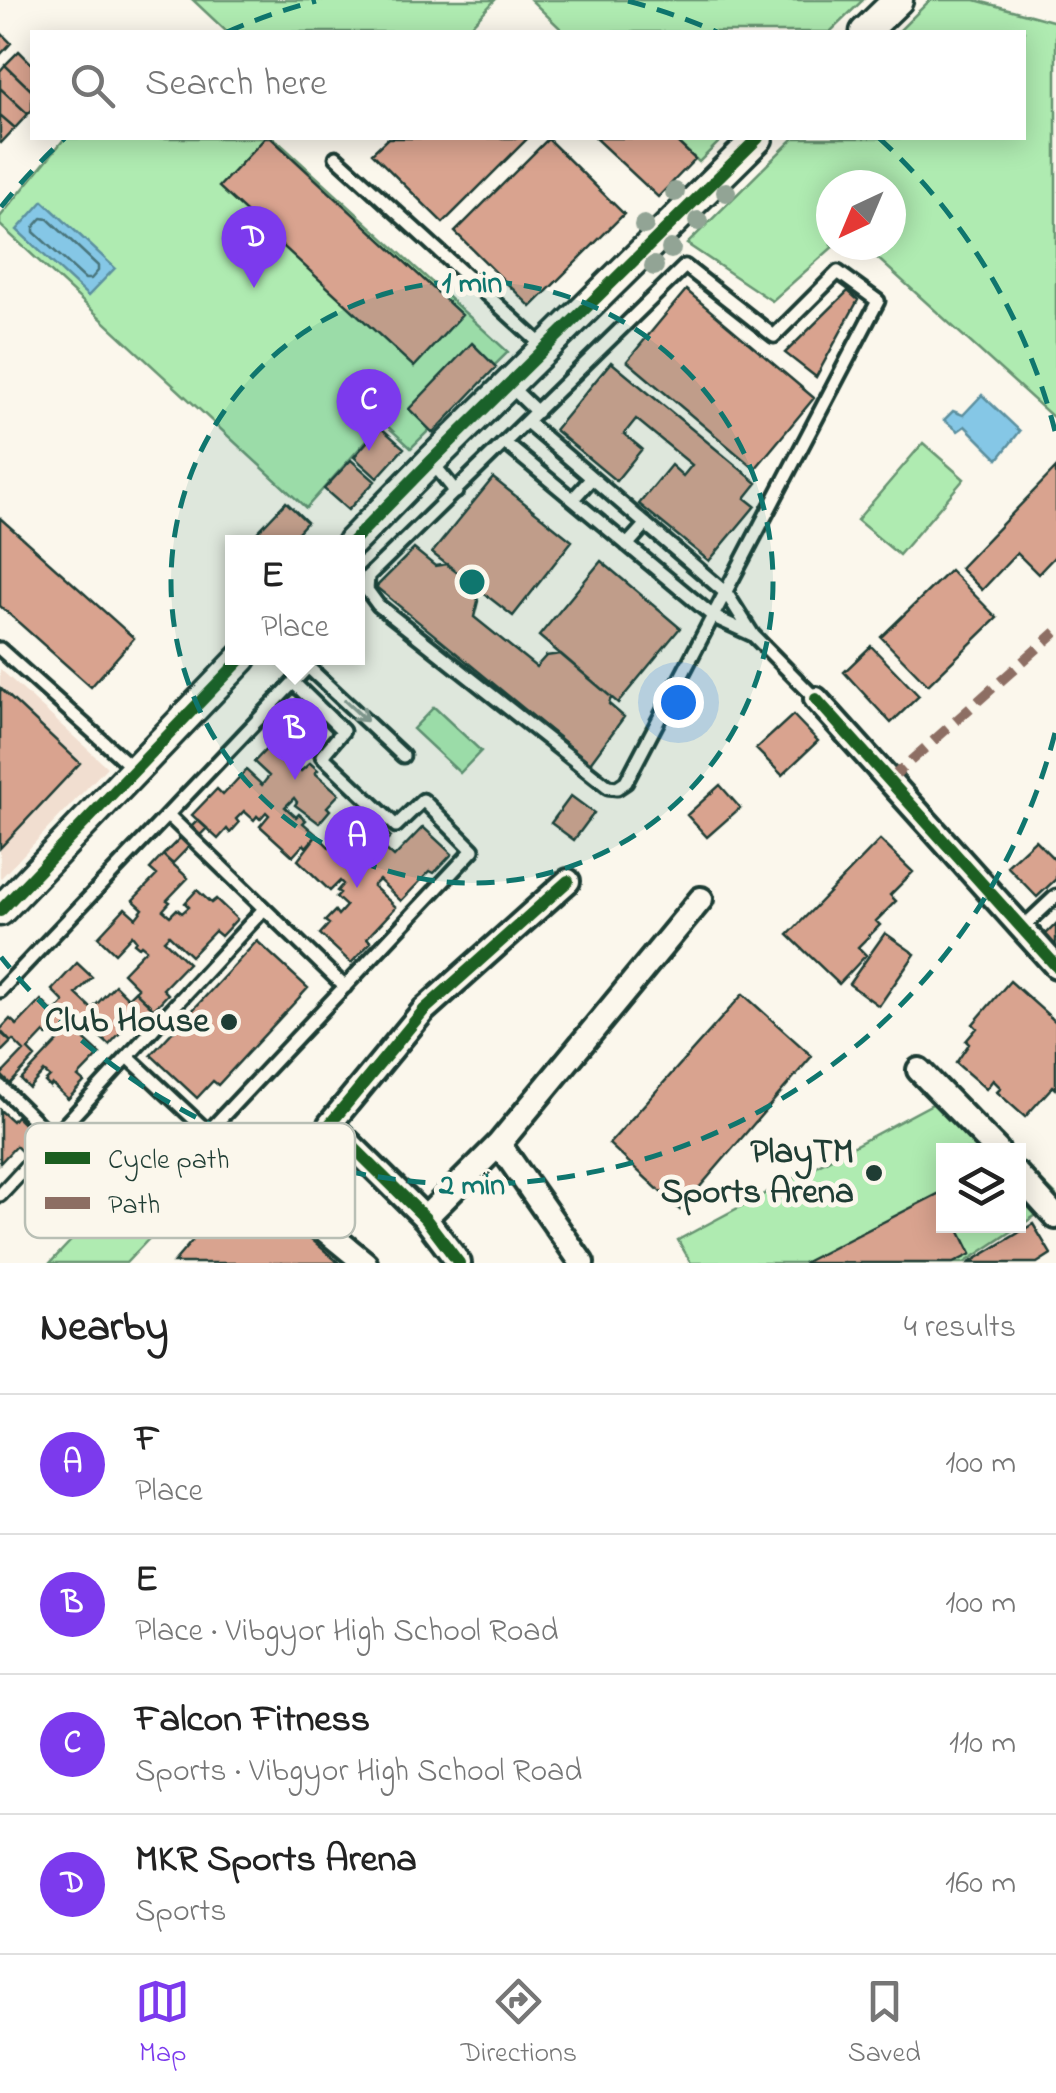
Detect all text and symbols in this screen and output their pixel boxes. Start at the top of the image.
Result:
search box [30,30,1026,140]
text: Search here [145,57,327,113]
icon: search [65,58,120,113]
north arrow [816,170,906,260]
pin: D [222,206,286,288]
text: 1 min [442,263,502,307]
pin: C [336,368,402,451]
popup [225,535,365,665]
text: E [261,549,284,605]
centre of rings [454,564,490,600]
text: Place [261,605,329,652]
your location [653,677,704,728]
pin: B [262,698,328,780]
one-way arrow [343,699,367,723]
pin: A [324,806,390,888]
place label: Club House [45,997,210,1048]
marker: Club House [218,1011,240,1033]
legend [25,1123,355,1238]
place label: PlayTM Sports Arena [661,1128,854,1219]
text: Cycle path [108,1141,230,1182]
map controls [936,1143,1026,1233]
button: layers [936,1143,1026,1233]
marker: PlayTM Sports Arena [863,1162,885,1184]
text: 2 min [438,1165,505,1209]
text: Path [108,1186,160,1227]
text: Nearby [40,1298,168,1359]
text: 4 results [904,1305,1016,1352]
text: F [135,1413,160,1469]
text: A [63,1441,82,1488]
text: 100 m [945,1441,1016,1488]
text: Place [135,1469,203,1516]
text: E [135,1553,158,1609]
text: B [62,1581,83,1628]
text: 100 m [945,1581,1016,1628]
text: Place · Vibgyor High School Road [135,1609,559,1656]
text: Falcon Fitness [135,1693,370,1749]
text: C [64,1721,81,1768]
text: 110 m [949,1721,1016,1768]
text: Sports · Vibgyor High School Road [135,1749,582,1796]
text: MKR Sports Arena [135,1833,417,1889]
text: D [61,1861,84,1908]
text: 160 m [945,1861,1016,1908]
text: Sports [135,1889,227,1936]
tab: Map [135,1974,190,2075]
tab: Directions [461,1974,577,2075]
tab: Saved [848,1974,921,2075]

